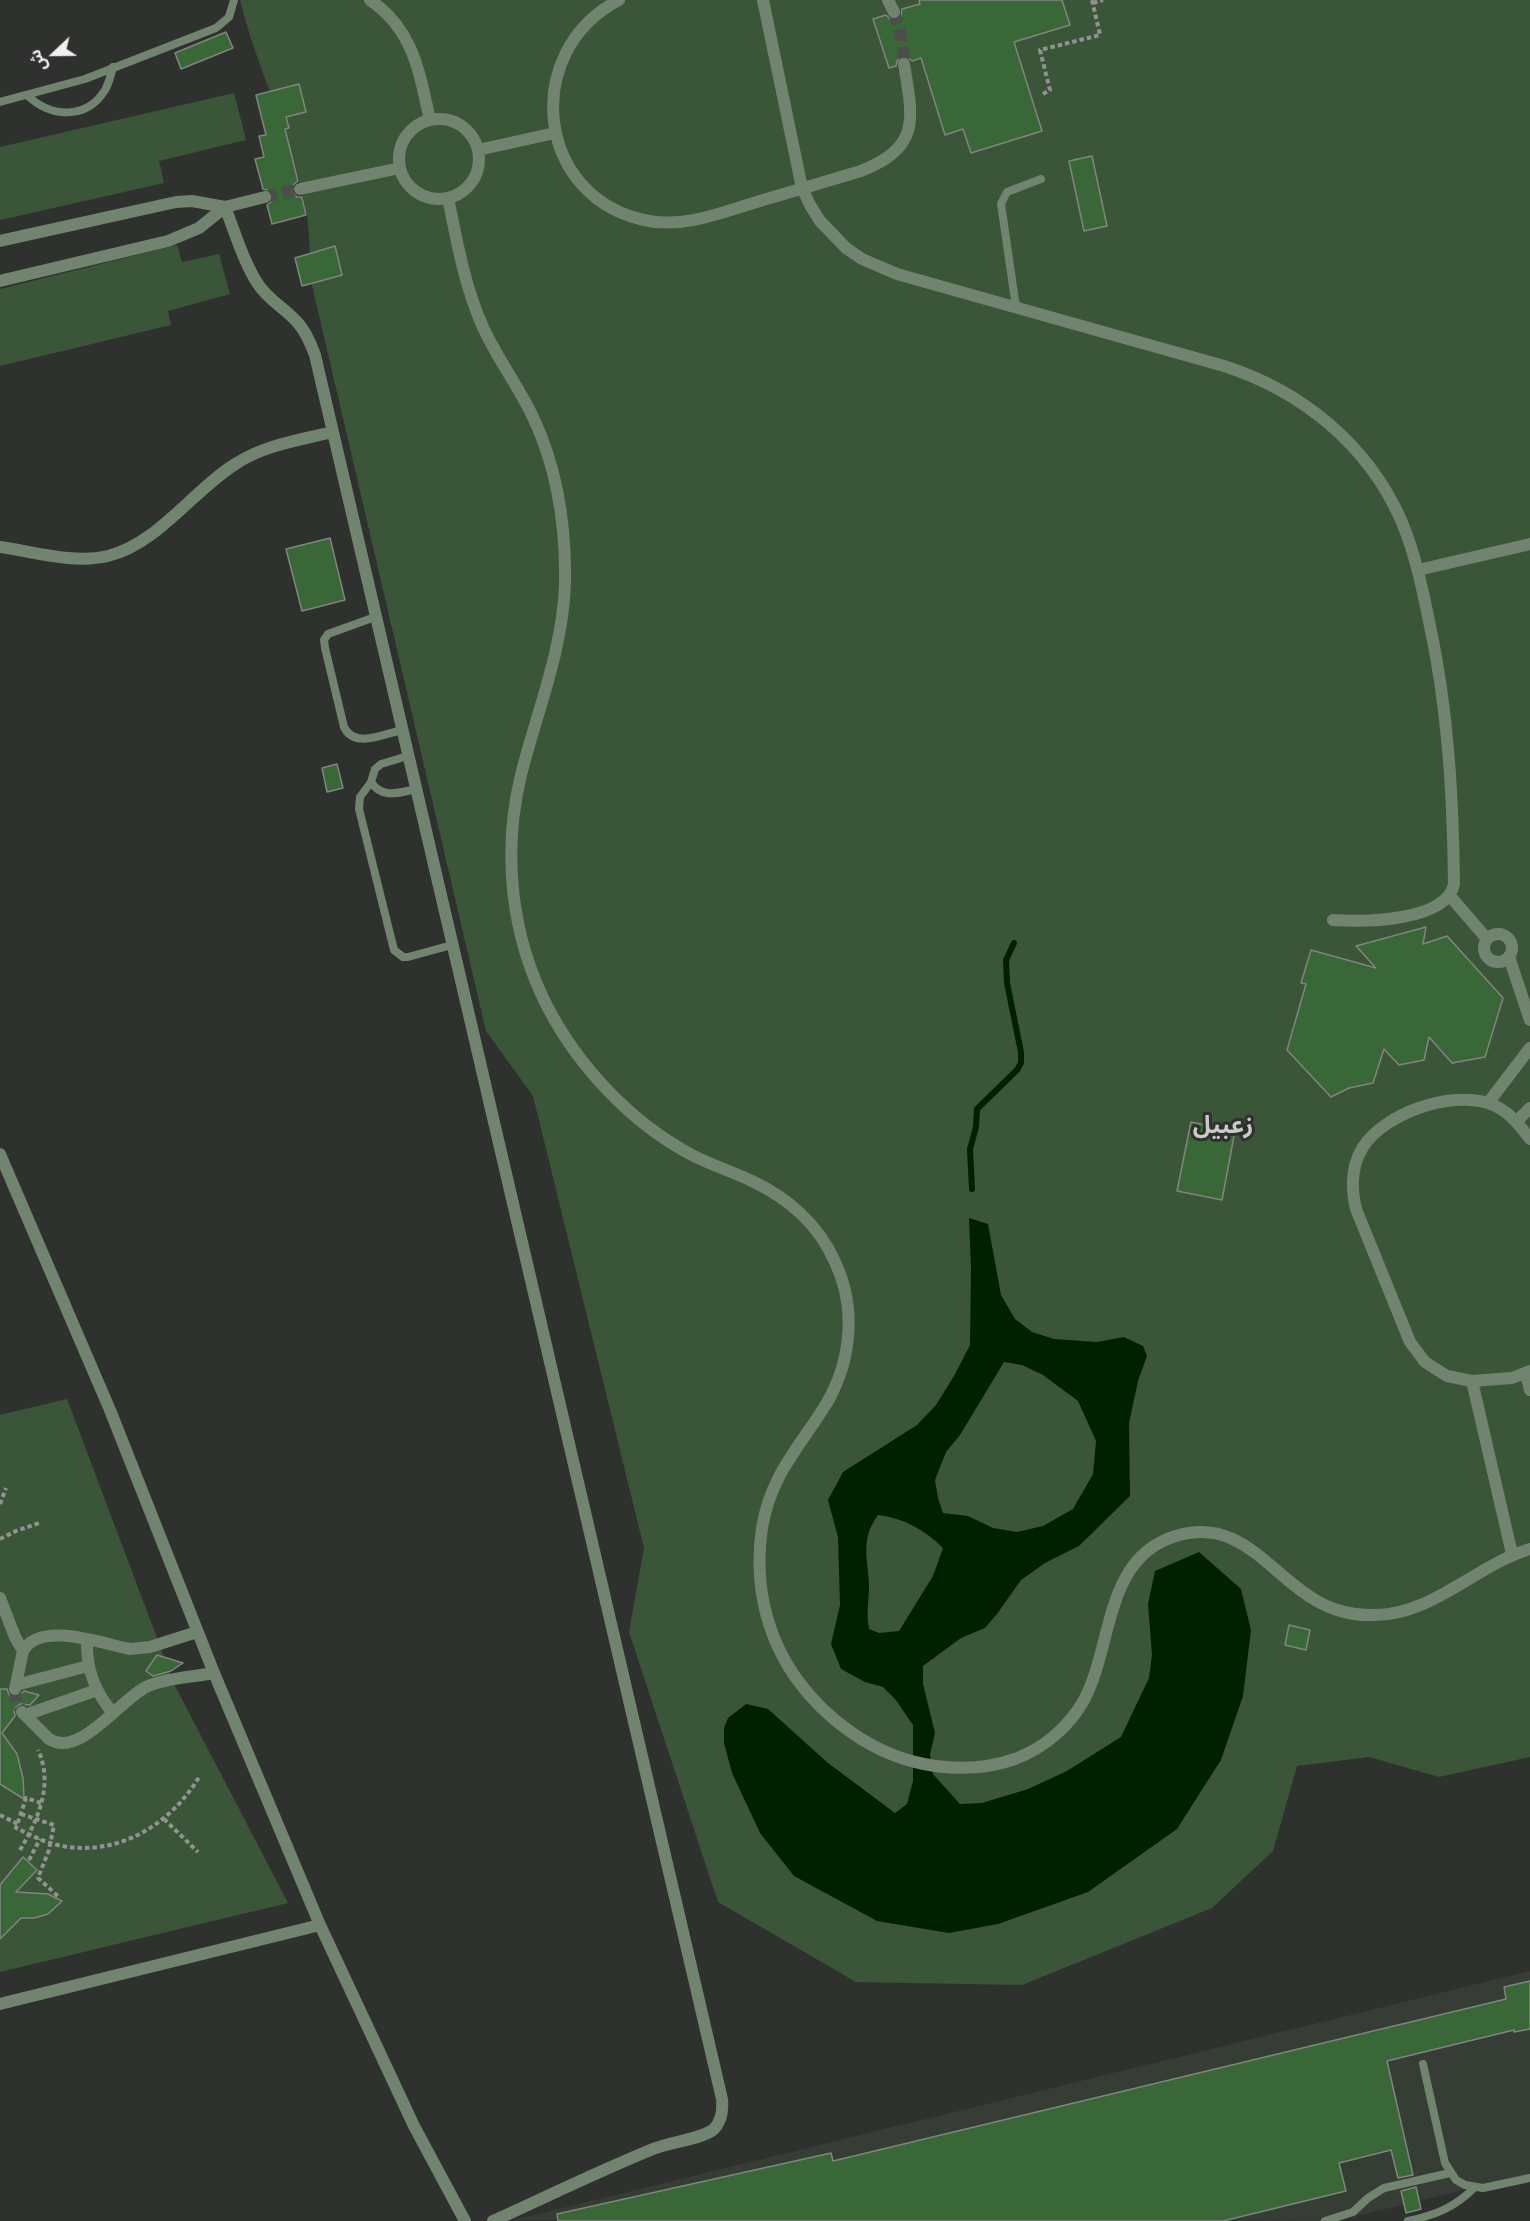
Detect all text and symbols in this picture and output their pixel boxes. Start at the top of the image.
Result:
north arrow [24,24,84,84]
text: ش [22,46,53,75]
district label: زعبيل [1193,1113,1253,1141]

